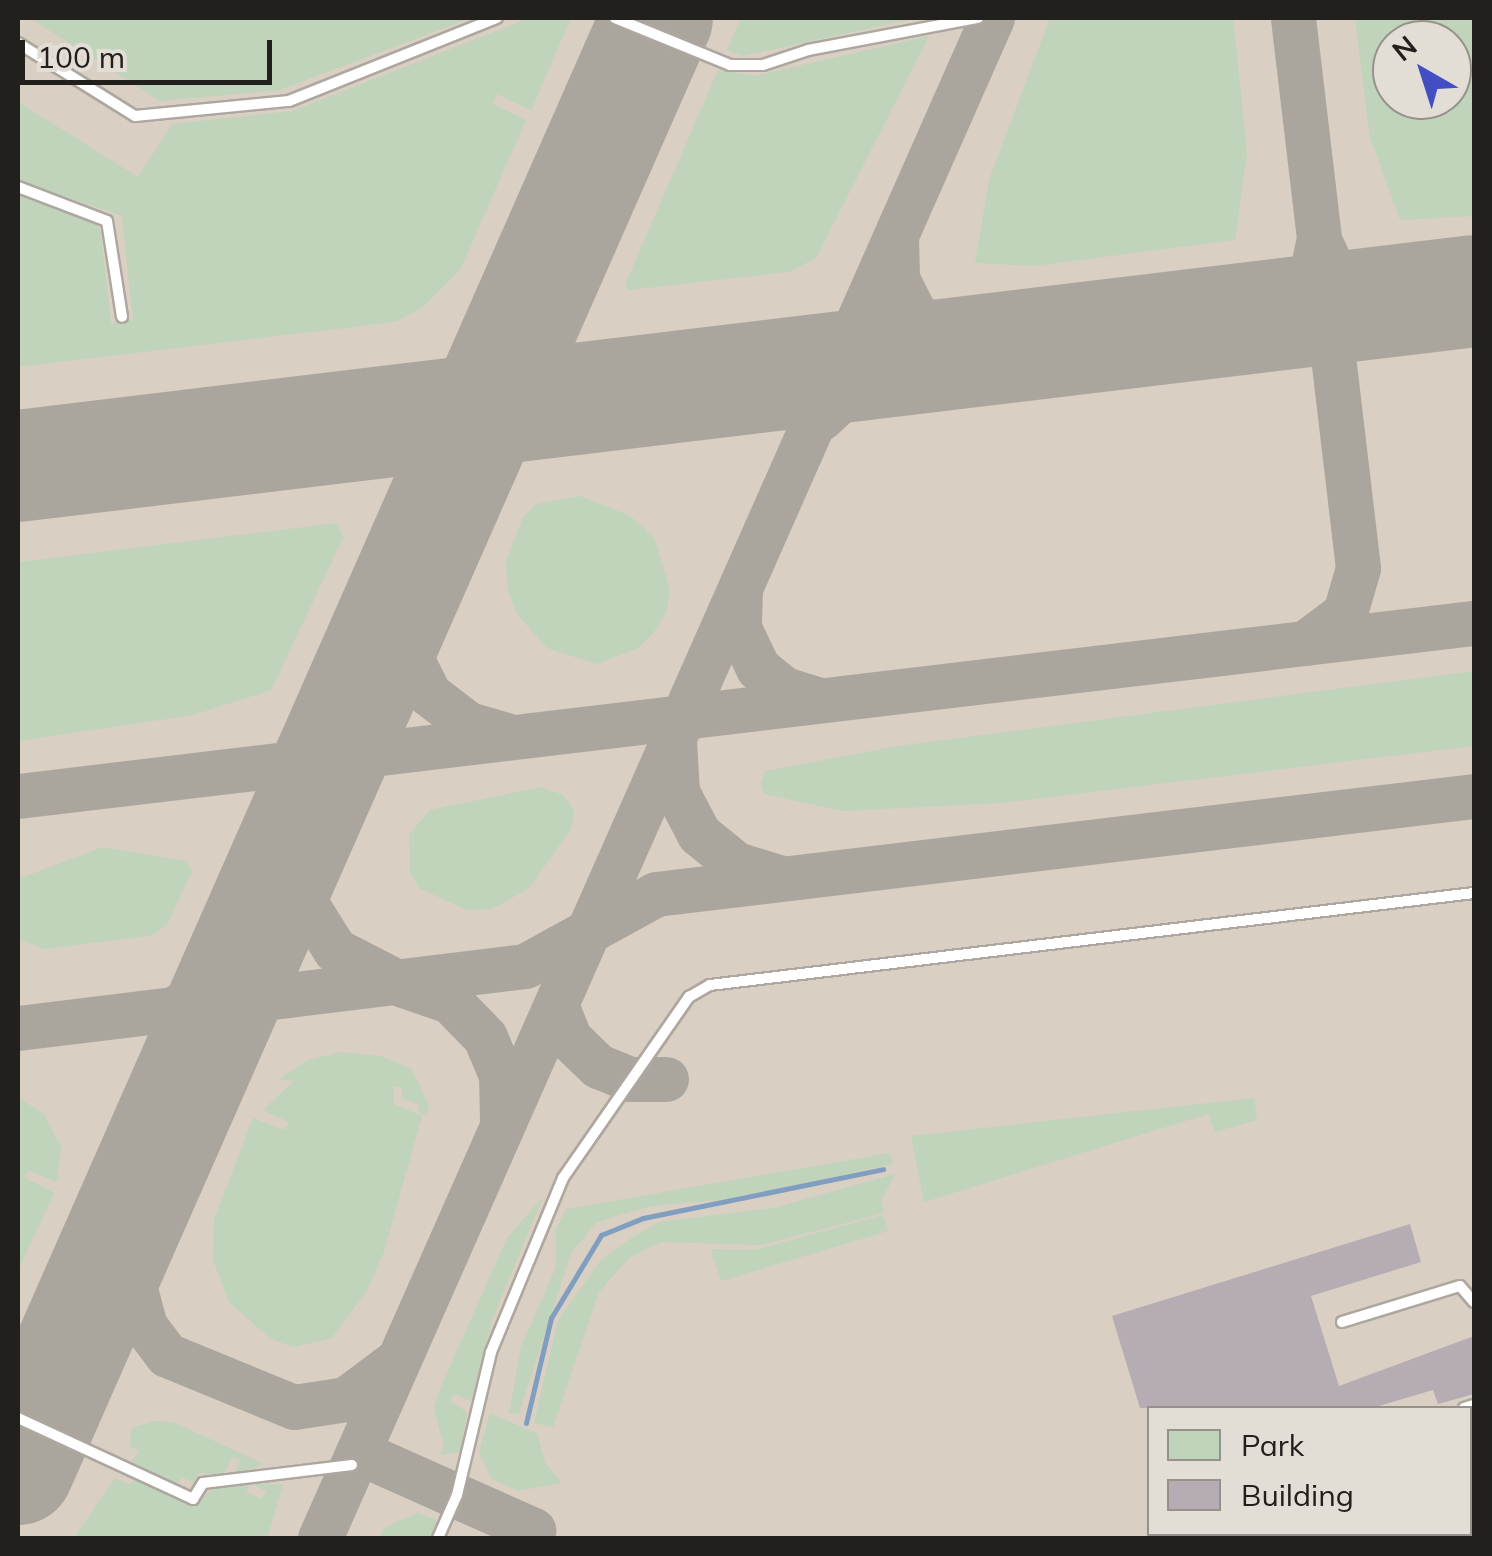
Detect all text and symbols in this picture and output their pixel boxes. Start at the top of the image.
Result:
scale bar [25,20,278,82]
north arrow [1372,20,1472,120]
text: N [1385,28,1423,68]
text: 100 m [37,38,125,76]
legend [1147,1406,1472,1536]
text: Park [1241,1426,1304,1464]
text: Building [1241,1476,1354,1514]

